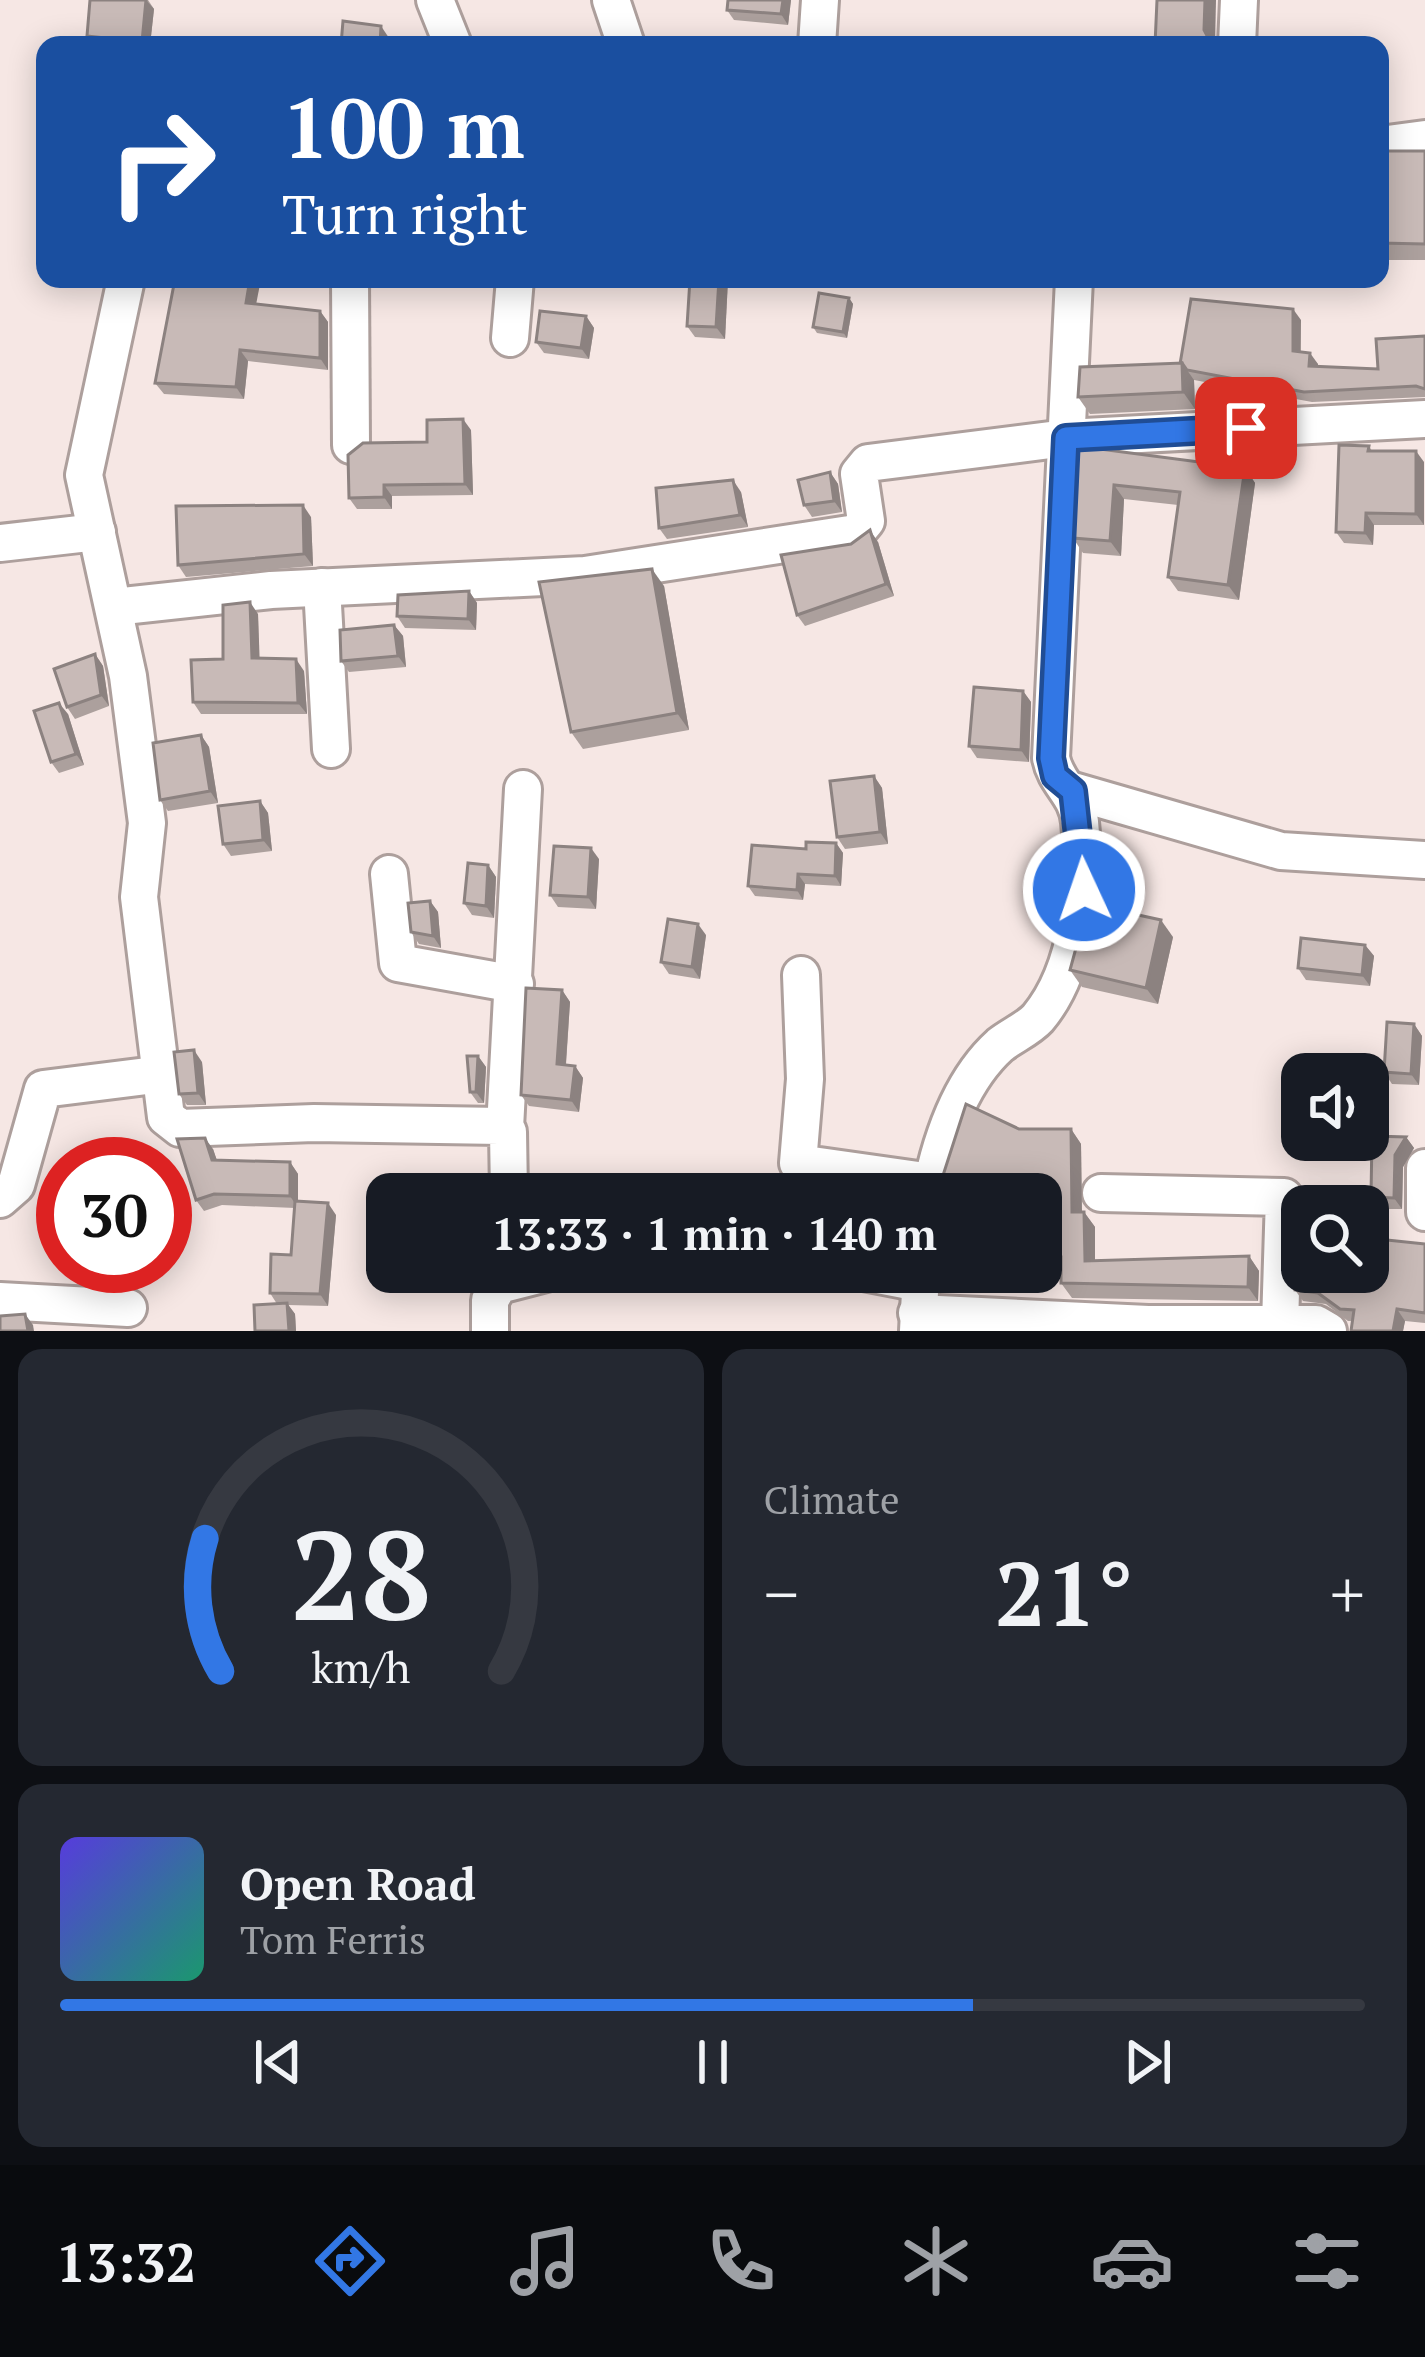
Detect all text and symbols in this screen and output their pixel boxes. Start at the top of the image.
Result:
text: 100 m [282,71,525,182]
icon: right [84,84,240,240]
text: Turn right [282,178,528,249]
pin [1195,377,1297,479]
icon: arrive [1213,395,1279,461]
position arrow [1021,827,1147,953]
map controls [1281,1053,1389,1293]
button: sound [1281,1053,1389,1161]
speed limit sign: 30 [36,1137,192,1293]
button: search [1281,1185,1389,1293]
text: 13:33 · 1 min · 140 m [491,1203,937,1263]
text: Climate [764,1473,900,1525]
text: 28 [290,1490,431,1656]
text: 21° [995,1532,1134,1652]
text: − [764,1549,799,1637]
text: + [1330,1549,1365,1637]
text: km/h [311,1637,410,1694]
text: Open Road [240,1853,476,1913]
text: Tom Ferris [240,1913,426,1965]
icon: previous [245,2029,311,2095]
icon: pause [680,2029,746,2095]
icon: next [1115,2029,1181,2095]
icon: directions [308,2219,392,2303]
icon: music [503,2219,587,2303]
icon: phone [699,2219,783,2303]
icon: climate [894,2219,978,2303]
icon: car [1090,2219,1174,2303]
icon: filters [1285,2219,1369,2303]
text: 13:32 [56,2226,196,2297]

